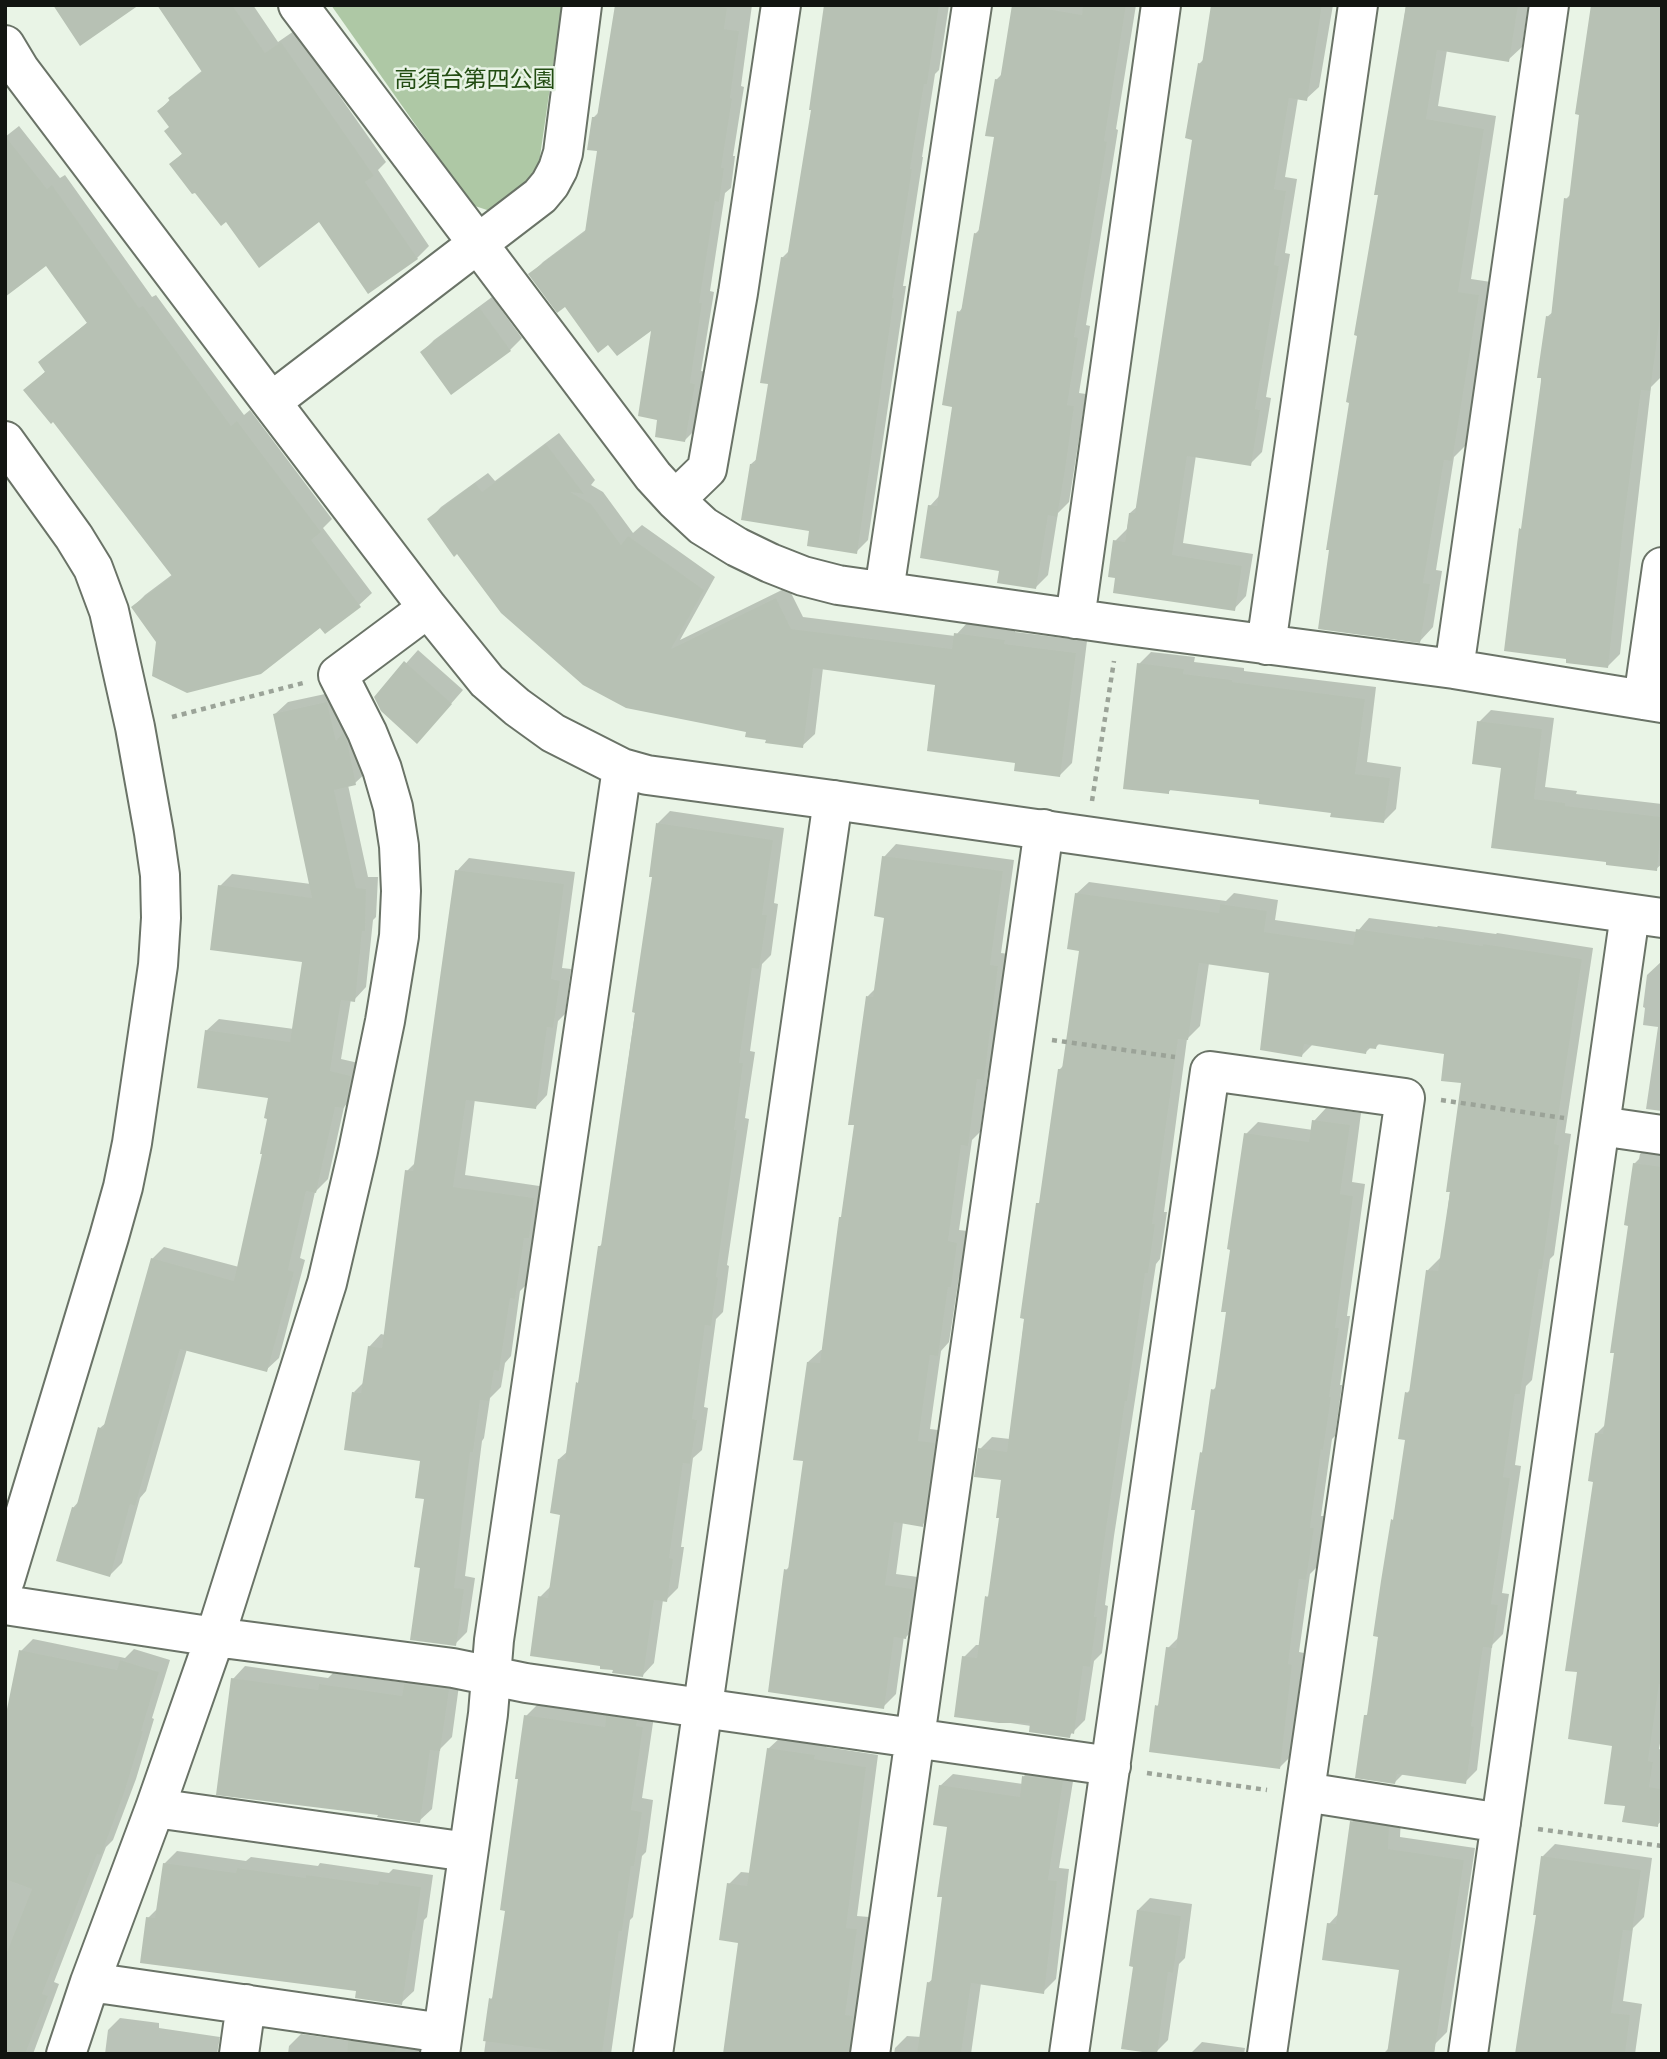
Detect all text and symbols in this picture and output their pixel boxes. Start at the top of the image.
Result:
park label: 高須台第四公園 [395,66,555,94]

